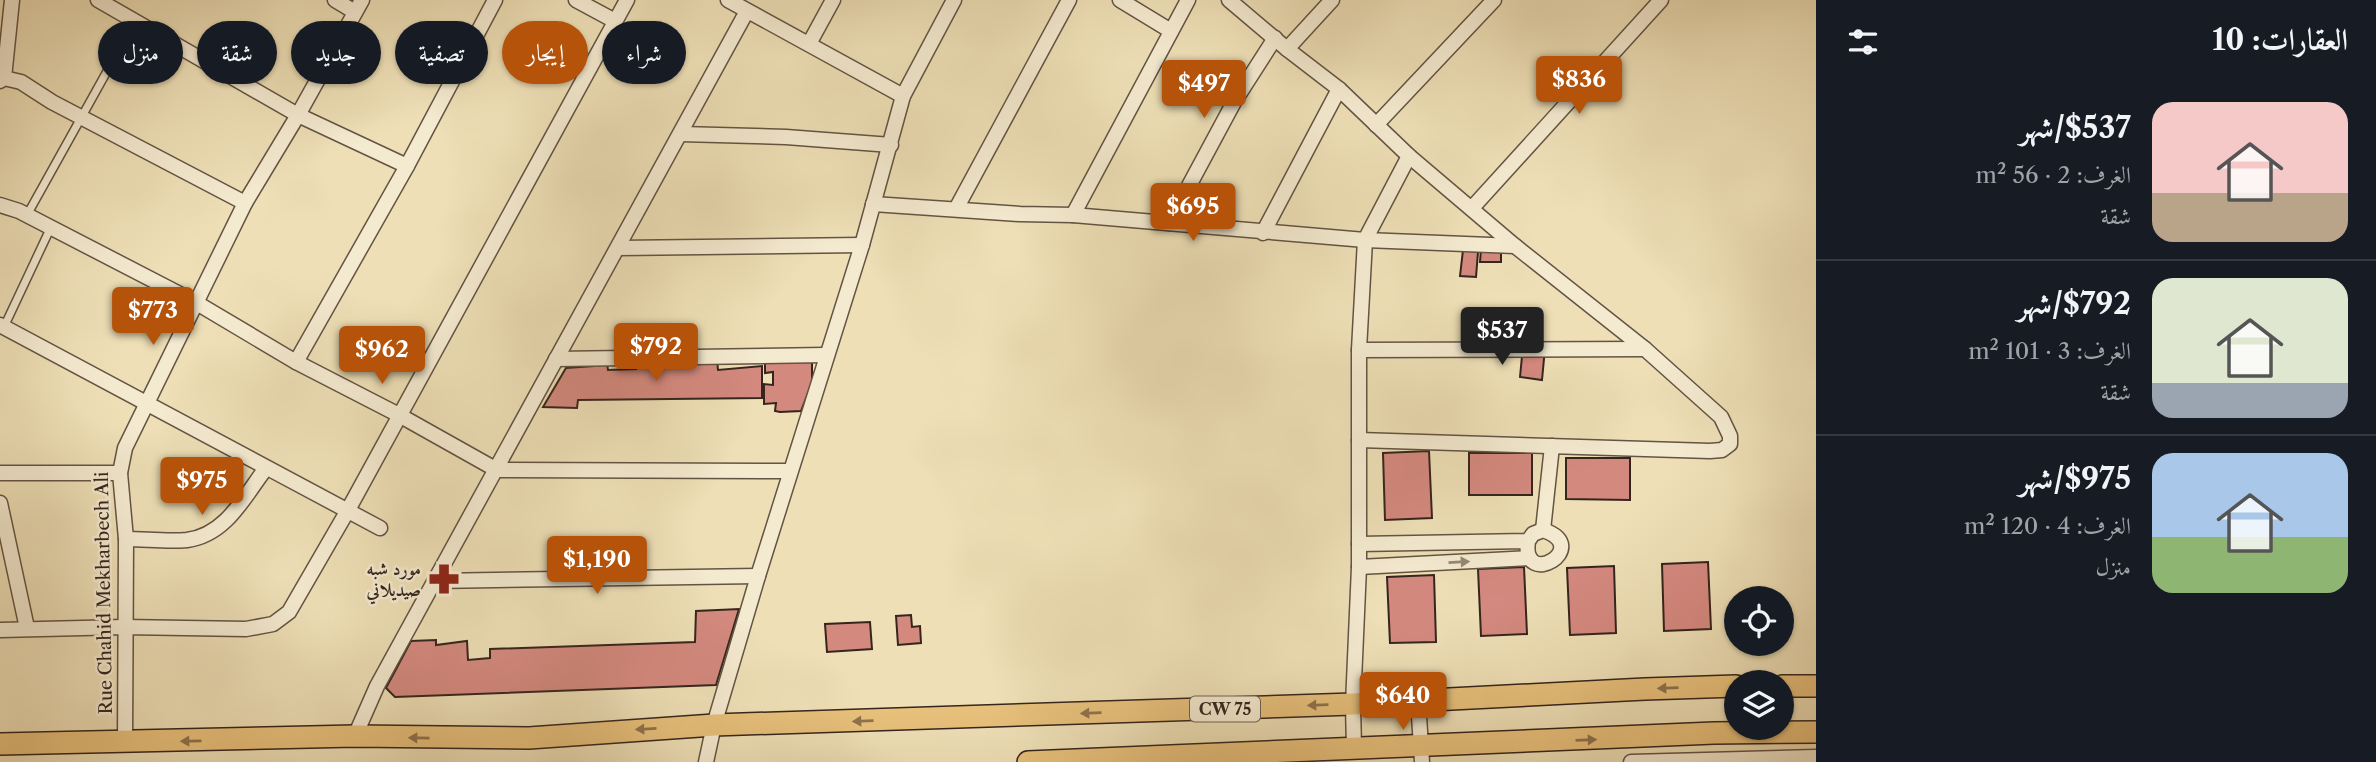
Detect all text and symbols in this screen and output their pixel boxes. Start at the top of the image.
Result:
chip: منزل [98,21,183,84]
chip: شقة [197,21,277,84]
chip: جديد [291,21,381,84]
chip: تصفية [395,21,488,84]
chip: إيجار [502,21,588,84]
chip: شراء [602,21,686,84]
text: العقارات: 10 [2212,21,2348,58]
icon: filters [1844,23,1882,61]
pin: $836 [1538,57,1620,116]
pin: $497 [1163,60,1245,120]
text: $836 [1552,65,1606,93]
text: $497 [1178,69,1230,97]
text: $537/شهر [2019,109,2131,146]
icon: home [2208,130,2292,214]
text: الغرف: 2 · 56 m² [1976,161,2131,189]
pin: $695 [1152,184,1234,243]
text: $695 [1166,192,1220,220]
text: شقة [2101,202,2131,230]
text: $792/شهر [2017,285,2131,322]
pin: $773 [112,288,194,347]
text: $773 [128,296,178,324]
icon: home [2208,306,2292,390]
pin: $537 [1461,308,1543,367]
text: $537 [1477,316,1527,344]
pin: $792 [615,324,697,383]
pin: $962 [341,326,423,386]
text: $792 [630,332,682,360]
text: $962 [355,335,409,363]
text: الغرف: 3 · 101 m² [1968,337,2131,365]
text: شقة [2101,378,2131,406]
pin: $975 [161,458,243,517]
text: $975/شهر [2019,460,2131,497]
text: $975 [176,466,228,494]
street label: Rue Chahid Mekharbech Ali [91,471,117,715]
icon: home [2208,481,2292,565]
text: الغرف: 4 · 120 m² [1964,512,2131,540]
pin: $1,190 [540,536,654,596]
text: $1,190 [563,545,631,573]
text: منزل [2096,553,2131,581]
one-way arrow [1448,556,1470,567]
place label: مورد شبه صيديلاني [365,558,421,605]
pharmacy icon: مورد شبه صيديلاني [427,562,461,596]
map controls [1724,586,1794,740]
button: locate [1724,586,1794,656]
button: layers [1724,670,1794,740]
pin: $640 [1362,672,1444,732]
text: $640 [1376,681,1430,709]
one-way arrow [1657,683,1679,694]
road number: CW 75 [1190,696,1260,722]
one-way arrow [1307,700,1329,711]
one-way arrow [1080,707,1102,719]
one-way arrow [852,715,874,726]
one-way arrow [635,724,657,735]
one-way arrow [408,732,430,744]
one-way arrow [1575,734,1597,745]
one-way arrow [180,735,202,746]

